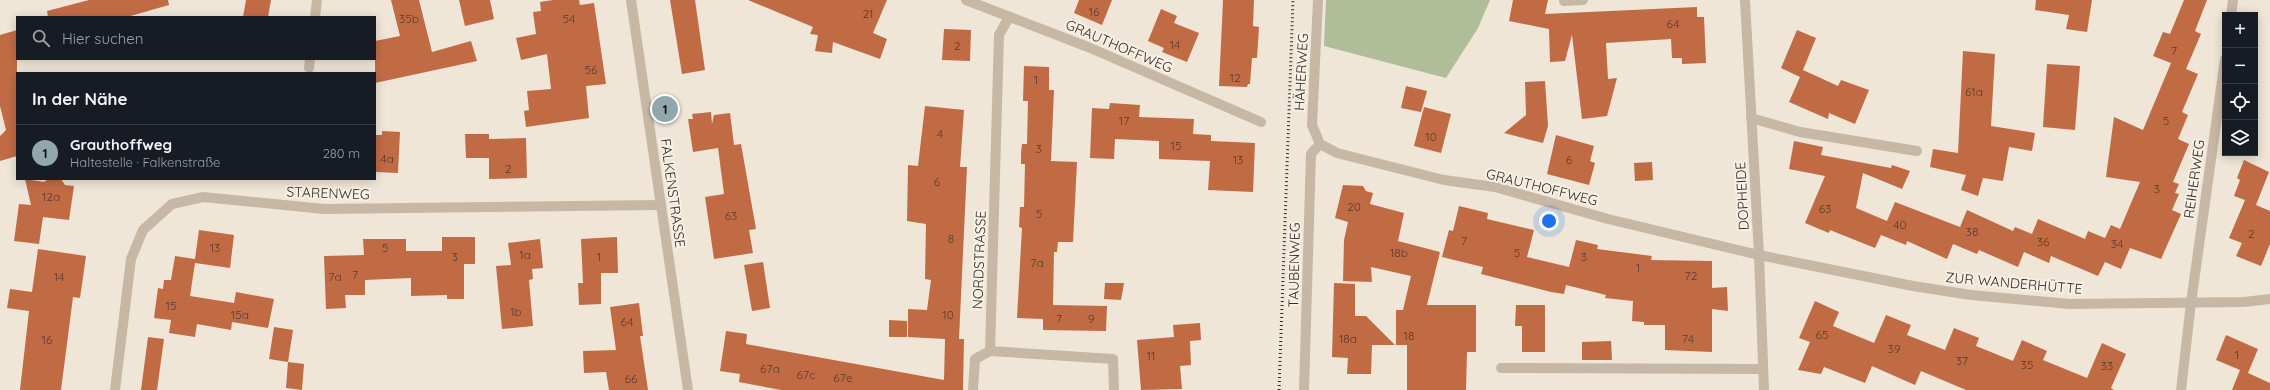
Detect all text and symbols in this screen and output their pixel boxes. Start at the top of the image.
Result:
house number: 16 [1089,4,1100,19]
house number: 21 [862,6,874,21]
house number: 35b [399,11,419,26]
house number: 54 [563,11,575,26]
map controls [2222,12,2258,156]
button: + [2222,12,2258,48]
street label: GRAUTHOFFWEG [1063,15,1175,77]
search box [16,16,376,60]
house number: 64 [1667,16,1679,31]
icon: search [30,27,52,49]
text: Hier suchen [62,29,143,48]
street label: HÄHERWEG [1290,33,1312,111]
house number: 14 [1170,37,1180,52]
house number: 2 [954,38,961,53]
house number: 7 [2171,43,2177,58]
button: − [2222,48,2258,84]
house number: 56 [585,62,598,77]
house number: 12 [1229,70,1241,85]
house number: 1 [1034,72,1038,87]
house number: 61a [1965,84,1983,99]
button: locate [2222,84,2258,120]
text: In der Nähe [32,88,128,109]
pin: 1 [652,94,678,124]
house number: 17 [1119,113,1129,128]
house number: 5 [2163,113,2169,128]
button: layers [2222,120,2258,156]
house number: 4 [937,126,943,141]
house number: 10 [1425,129,1437,144]
text: Grauthoffweg [70,135,172,154]
street label: FALKENSTRASSE [656,137,690,249]
house number: 15 [1171,138,1181,153]
street label: REIHERWEG [2180,138,2208,220]
house number: 3 [1036,141,1042,156]
text: 1 [42,145,48,161]
text: 280 m [323,145,360,161]
house number: 4a [380,151,394,166]
house number: 13 [1233,152,1243,167]
house number: 6 [1566,152,1573,167]
text: Haltestelle · Falkenstraße [70,154,220,170]
house number: 2 [505,161,512,176]
street label: DOPHEIDE [1731,161,1753,231]
street label: GRAUTHOFFWEG [1484,164,1600,210]
house number: 6 [934,174,941,189]
house number: 3 [2154,181,2160,196]
street label: STARENWEG [286,183,370,203]
house number: 12a [42,189,60,204]
house number: 20 [1347,199,1361,214]
house number: 63 [1819,201,1831,216]
house number: 5 [1036,206,1042,221]
house number: 63 [725,208,737,223]
street label: NORDSTRASSE [968,210,990,310]
your location [1539,211,1559,231]
house number: 40 [1893,217,1907,232]
street label: TAUBENWEG [1284,222,1304,308]
house number: 38 [1966,224,1978,239]
house number: 2 [2248,226,2255,241]
house number: 8 [948,231,954,246]
house number: 7 [1461,233,1467,248]
house number: 36 [2037,234,2050,249]
house number: 34 [2111,236,2123,251]
house number: 13 [210,240,220,255]
house number: 5 [382,240,388,255]
house number: 18b [1390,245,1408,260]
house number: 5 [1514,245,1520,260]
house number: 1a [519,247,531,262]
house number: 3 [452,249,458,264]
house number: 1 [597,249,601,264]
house number: 3 [1581,249,1587,264]
house number: 7a [1030,255,1044,270]
house number: 1 [1636,260,1640,275]
house number: 7 [352,267,358,282]
house number: 72 [1685,268,1698,283]
street label: ZUR WANDERHÜTTE [1945,268,2083,298]
house number: 14 [54,269,64,284]
house number: 7a [328,269,342,284]
house number: 15 [166,298,176,313]
house number: 1b [510,304,522,319]
house number: 15a [231,307,249,322]
house number: 10 [942,307,954,322]
house number: 7 [1056,311,1062,326]
house number: 9 [1088,311,1095,326]
house number: 64 [621,314,633,329]
house number: 65 [1816,327,1829,342]
house number: 18 [1404,328,1414,343]
house number: 18a [1339,331,1357,346]
house number: 74 [1682,331,1694,346]
house number: 16 [42,332,53,347]
house number: 39 [1888,341,1901,356]
house number: 1 [2235,347,2239,362]
house number: 11 [1147,348,1155,363]
house number: 37 [1956,353,1968,368]
house number: 35 [2021,357,2033,372]
house number: 33 [2101,358,2113,373]
house number: 67a [760,361,780,376]
house number: 67c [797,367,815,382]
house number: 67e [833,370,853,385]
house number: 66 [625,371,638,386]

